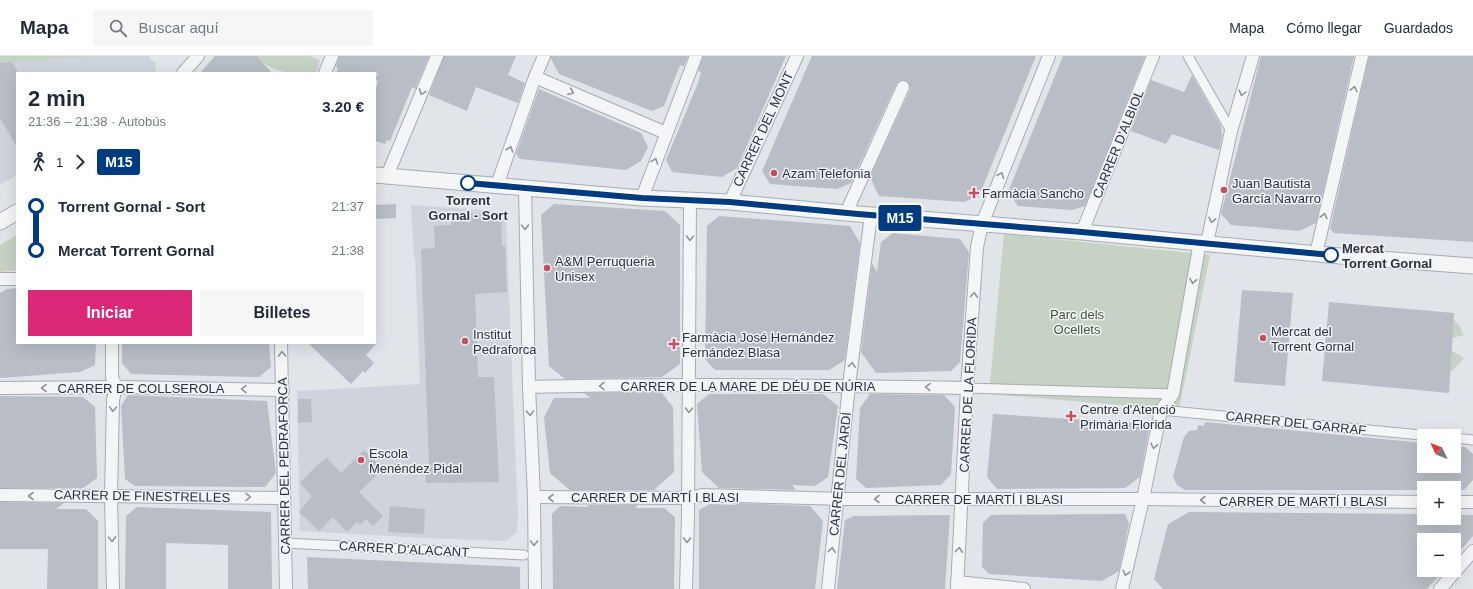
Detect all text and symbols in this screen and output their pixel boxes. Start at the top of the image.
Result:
search box [93,10,373,46]
text: Mapa [20,17,69,38]
icon: search [107,17,129,39]
text: Buscar aquí [139,19,219,36]
text: Mapa [1229,20,1264,36]
text: Cómo llegar [1286,20,1362,36]
text: Guardados [1384,20,1453,36]
street label: CARRER DEL MONT [730,69,796,189]
text: 2 min [28,86,85,111]
one-way arrow [1349,86,1358,93]
one-way arrow [566,87,574,95]
street label: CARRER D'ALBIOL [1089,87,1147,201]
one-way arrow [419,88,427,96]
one-way arrow [1238,90,1247,97]
text: 3.20 € [322,98,364,115]
text: 21:36 – 21:38 · Autobús [28,114,166,129]
one-way arrow [505,145,513,152]
icon: walk [28,151,50,173]
icon: forward [69,151,91,173]
text: M15 [105,154,132,170]
text: 1 [56,155,63,170]
one-way arrow [650,158,658,165]
place label: Azam Telefonia [782,166,871,181]
marker: Azam Telefonia [769,168,779,178]
one-way arrow [997,172,1005,179]
marker: Torrent Gornal - Sort [460,175,476,191]
place label: Juan Bautista García Navarro [1232,176,1321,206]
marker: Juan Bautista García Navarro [1219,185,1229,195]
place label: Farmàcia Sancho [982,186,1084,201]
marker: Farmàcia Sancho [969,188,979,198]
place label: Torrent Gornal - Sort [428,193,508,223]
text: Torrent Gornal - Sort [58,198,205,215]
text: 21:37 [331,199,364,214]
line badge: M15 [877,205,923,231]
text: M15 [886,210,914,226]
one-way arrow [1319,212,1328,219]
one-way arrow [1209,217,1217,223]
one-way arrow [521,224,529,230]
one-way arrow [686,235,694,241]
place label: Mercat Torrent Gornal [1342,241,1432,271]
text: Mercat Torrent Gornal [58,242,214,259]
text: 21:38 [331,243,364,258]
marker: Mercat Torrent Gornal [1323,247,1339,263]
place label: A&M Perruqueria Unisex [555,254,655,284]
marker: A&M Perruqueria Unisex [542,263,552,273]
one-way arrow [1190,278,1198,284]
button: Iniciar [28,290,192,336]
button: Billetes [200,290,364,336]
one-way arrow [969,291,978,298]
park label: Parc dels Ocellets [1050,307,1105,337]
street label: CARRER DE LA FLORIDA [956,317,980,473]
place label: Mercat del Torrent Gornal [1271,324,1354,354]
place label: Institut Pedraforca [473,327,537,357]
place label: Farmàcia José Hernández Fernández Blasa [682,330,834,360]
marker: Mercat del Torrent Gornal [1258,333,1268,343]
marker: Institut Pedraforca [460,336,470,346]
marker: Farmàcia José Hernández Fernández Blasa [669,339,679,349]
one-way arrow [278,351,286,357]
one-way arrow [847,362,856,368]
street label: CARRER DEL PEDRAFORCA [275,377,293,555]
street label: CARRER DE LA MARE DE DÉU DE NÚRIA [621,379,876,394]
street label: CARRER DE COLLSEROLA [58,381,225,396]
one-way arrow [599,381,605,390]
one-way arrow [925,383,931,391]
one-way arrow [41,384,47,392]
one-way arrow [241,385,247,393]
place label: Centre d'Atenció Primària Florida [1080,402,1176,432]
one-way arrow [109,406,117,412]
one-way arrow [685,407,693,413]
street label: CARRER DEL GARRAF [1225,408,1367,438]
one-way arrow [526,410,535,416]
marker: Centre d'Atenció Primària Florida [1065,410,1077,422]
street label: CARRER DEL JARDÍ [826,411,854,537]
north arrow [1417,429,1461,473]
map controls [1417,429,1461,577]
one-way arrow [1150,443,1159,449]
place label: Escola Menéndez Pidal [369,446,462,476]
marker: Escola Menéndez Pidal [356,455,366,465]
button: + [1417,481,1461,525]
street label: CARRER DE FINESTRELLES [54,487,231,505]
street label: CARRER DE MARTÍ I BLASI [571,490,739,505]
one-way arrow [28,491,34,500]
street label: CARRER DE MARTÍ I BLASI [895,492,1063,507]
one-way arrow [245,493,251,501]
one-way arrow [548,493,554,502]
street label: CARRER DE MARTÍ I BLASI [1219,494,1387,509]
one-way arrow [874,495,880,503]
one-way arrow [1200,496,1206,504]
button: − [1417,533,1461,577]
one-way arrow [108,536,116,542]
one-way arrow [683,537,691,543]
street label: CARRER D'ALACANT [339,538,470,560]
one-way arrow [530,540,538,546]
one-way arrow [828,547,837,553]
one-way arrow [955,547,963,553]
one-way arrow [1122,570,1130,576]

